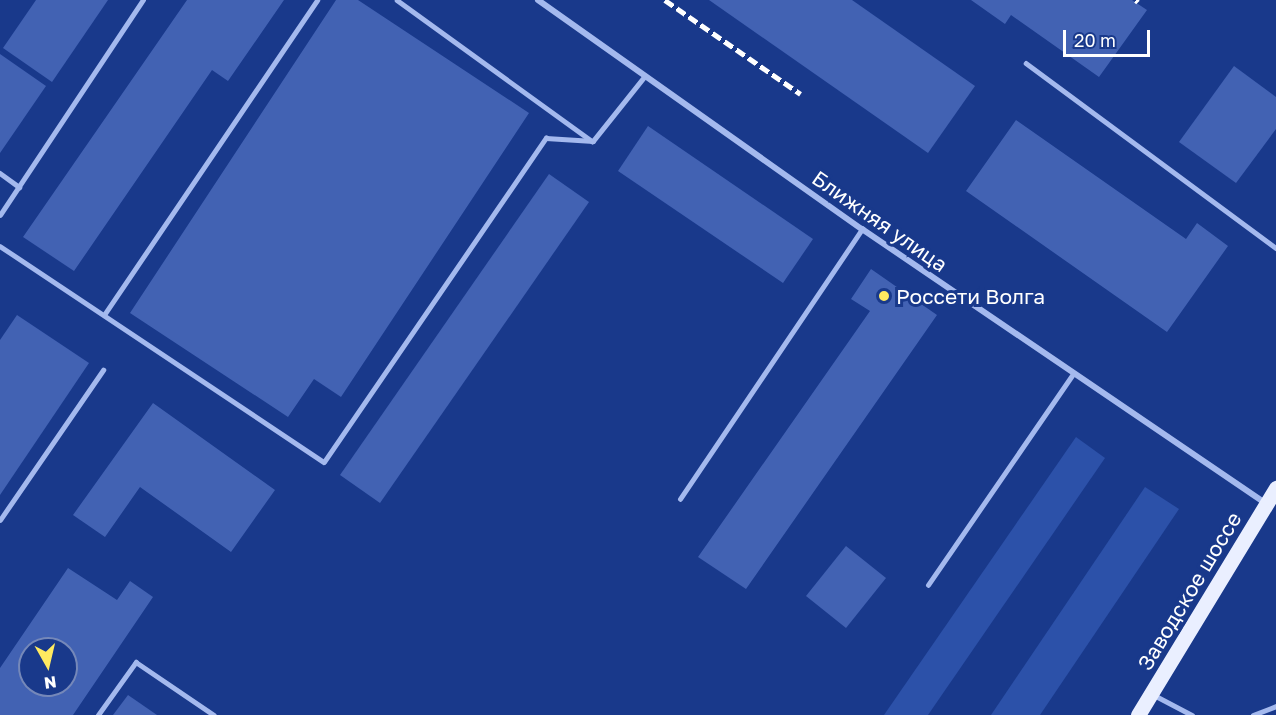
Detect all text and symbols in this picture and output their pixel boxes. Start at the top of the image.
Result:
scale bar [1066,18,1153,56]
text: 20 m [1074,29,1116,51]
street label: Ближняя улица [808,165,952,277]
place label: Россети Волга [896,283,1045,309]
marker: Россети Волга [877,289,891,303]
street label: Заводское шоссе [1132,507,1246,675]
north arrow [18,637,78,697]
text: N [43,672,58,694]

